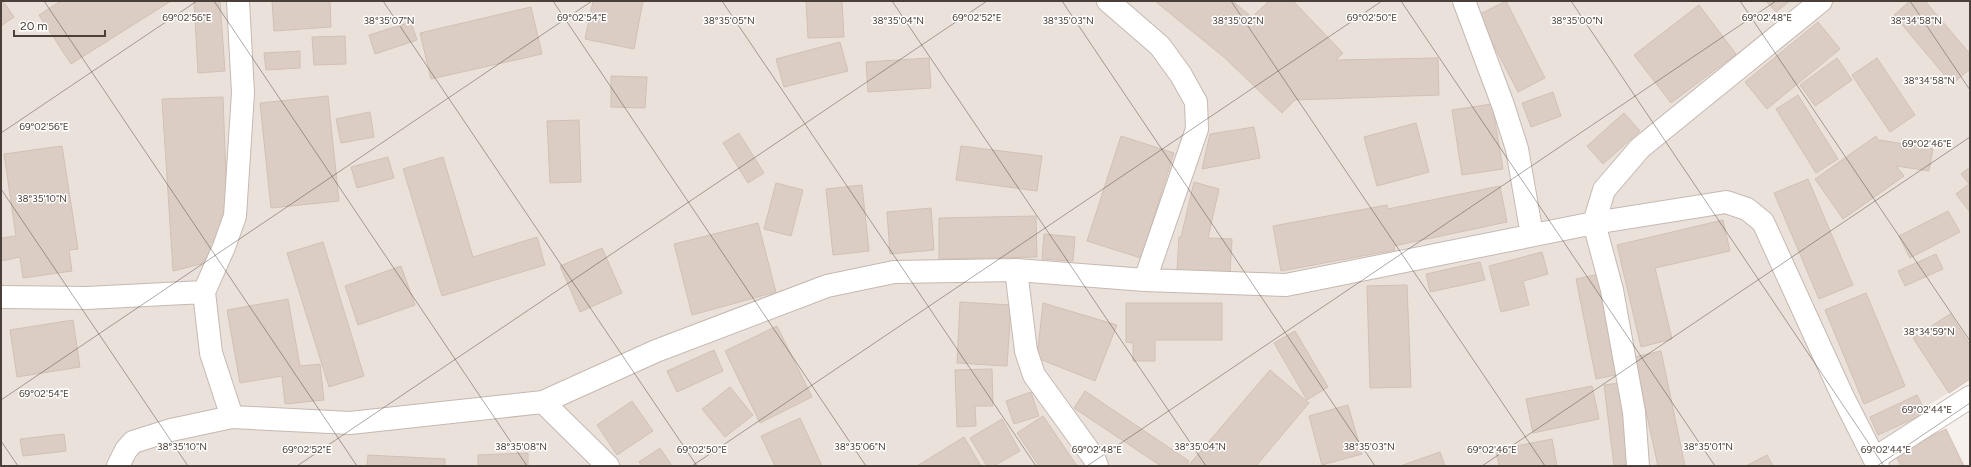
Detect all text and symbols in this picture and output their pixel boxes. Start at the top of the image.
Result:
text: 69°02'56"E [162,11,212,24]
text: 69°02'54"E [557,11,607,24]
text: 69°02'52"E [952,11,1002,24]
text: 69°02'50"E [1347,11,1397,24]
text: 69°02'48"E [1742,11,1792,24]
scale bar [14,12,105,38]
text: 38°35'07"N [363,14,415,27]
text: 38°35'05"N [703,14,755,27]
text: 38°35'04"N [872,14,924,27]
text: 38°35'03"N [1042,14,1094,27]
text: 38°35'02"N [1212,14,1264,27]
text: 38°35'00"N [1551,14,1603,27]
text: 38°34'58"N [1890,14,1942,27]
text: 20 m [20,19,48,33]
text: 38°34'58"N [1903,74,1955,87]
text: 69°02'56"E [19,120,69,133]
text: 69°02'46"E [1902,137,1952,150]
text: 38°35'10"N [17,192,67,205]
text: 38°34'59"N [1903,325,1955,338]
text: 69°02'54"E [19,387,69,400]
text: 69°02'44"E [1902,403,1952,416]
text: 38°35'10"N [157,440,207,453]
text: 38°35'08"N [495,440,547,453]
text: 38°35'06"N [834,440,886,453]
text: 38°35'04"N [1174,440,1226,453]
text: 38°35'03"N [1343,440,1395,453]
text: 38°35'01"N [1683,440,1733,453]
text: 69°02'52"E [282,443,332,456]
text: 69°02'50"E [677,443,727,456]
text: 69°02'48"E [1072,443,1122,456]
text: 69°02'46"E [1467,443,1517,456]
text: 69°02'44"E [1861,443,1911,456]

